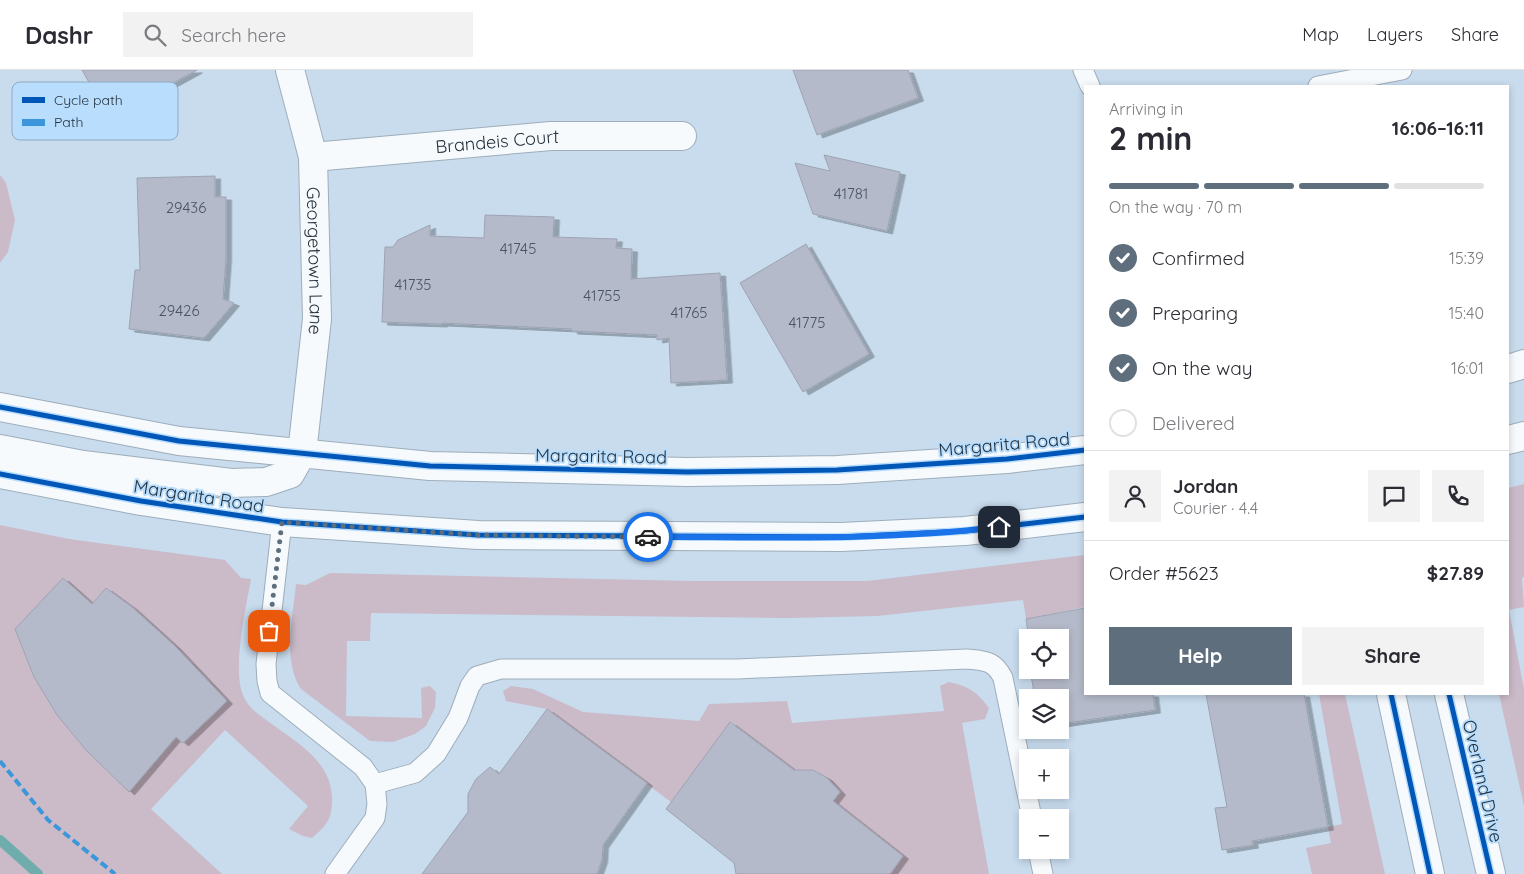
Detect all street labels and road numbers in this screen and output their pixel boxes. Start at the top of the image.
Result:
street label: Brandeis Court [434,124,559,158]
street label: Georgetown Lane [302,187,329,336]
street label: Margarita Road [937,427,1071,461]
street label: Margarita Road [535,443,667,469]
street label: Margarita Road [132,474,266,518]
street label: Overland Drive [1458,718,1508,844]

